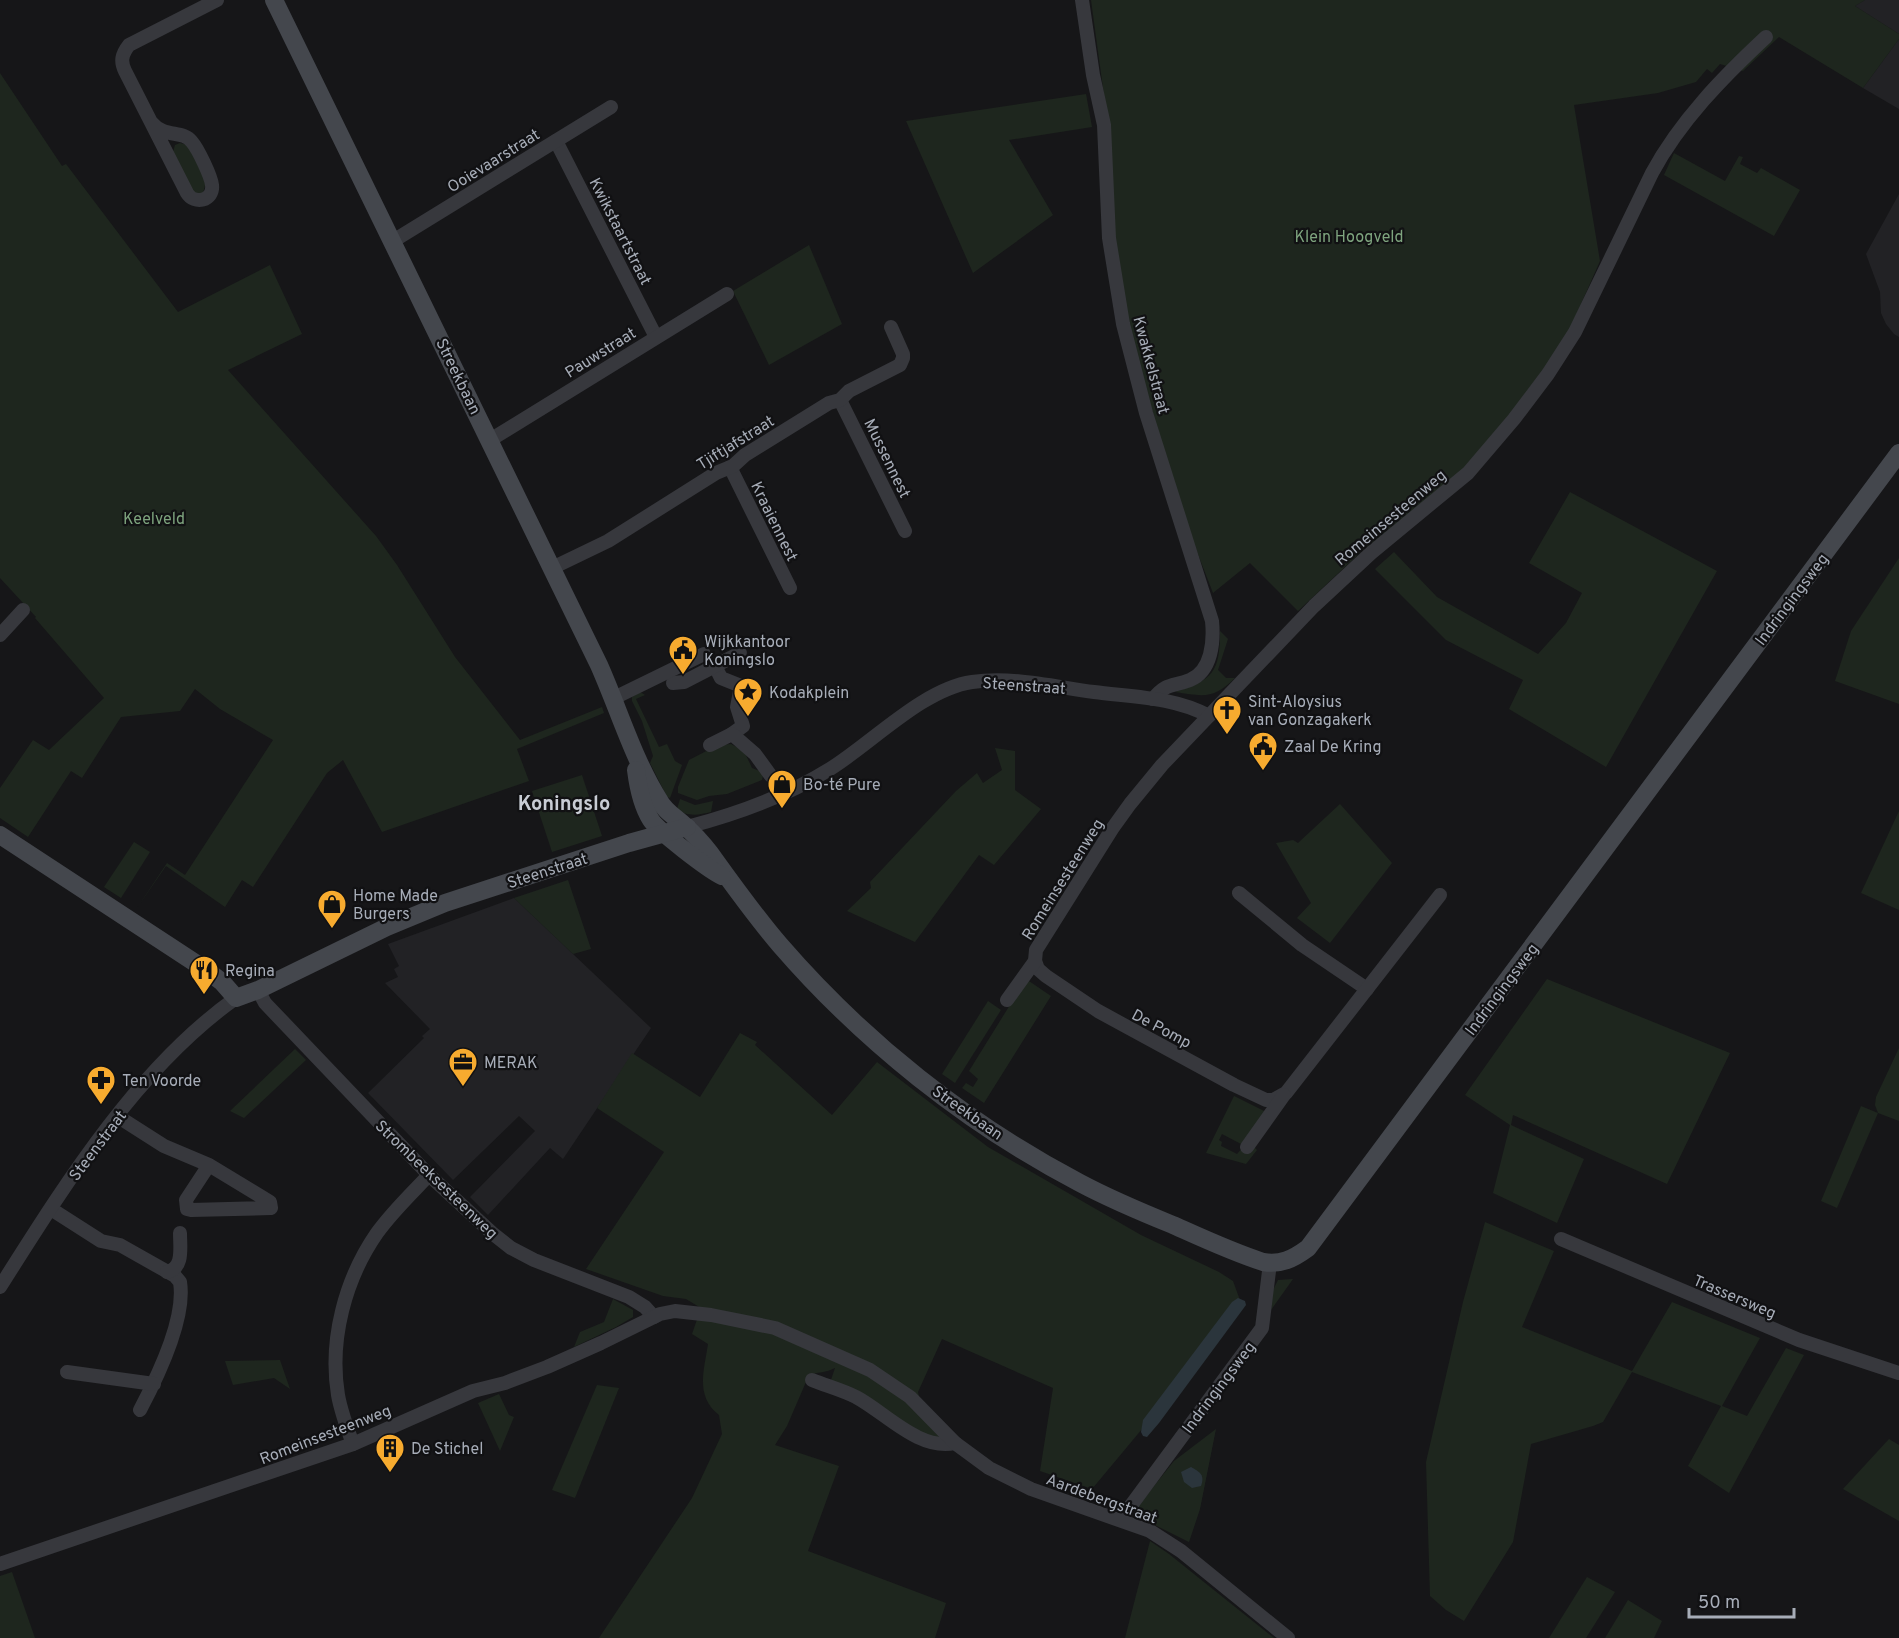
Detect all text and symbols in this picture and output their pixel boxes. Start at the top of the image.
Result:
street label: Ooievaarstraat [444,125,544,198]
street label: Kwikstaartstraat [584,175,655,289]
park label: Klein Hoogveld [1295,228,1403,248]
street label: Kwakkelstraat [1127,314,1173,417]
street label: Pauwstraat [562,324,640,383]
street label: Streekbaan [430,336,484,418]
street label: Tjiftjafstraat [694,412,779,475]
street label: Mussennest [858,416,914,502]
street label: Romeinsesteenweg [1332,466,1451,571]
street label: Kraaiennest [745,479,801,565]
park label: Keelveld [123,510,185,530]
street label: Indringingsweg [1751,550,1834,650]
place label: Wijkkantoor Koningslo [704,633,790,671]
public building icon: Wijkkantoor Koningslo [667,634,699,676]
street label: Steenstraat [982,674,1066,700]
place icon: Kodakplein [732,676,764,718]
place label: Kodakplein [769,684,849,704]
place label: Sint-Aloysius van Gonzagakerk [1248,693,1372,731]
church icon: Sint-Aloysius van Gonzagakerk [1211,694,1243,736]
public building icon: Zaal De Kring [1247,730,1279,772]
place label: Zaal De Kring [1284,738,1381,758]
shop icon: Bo-té Pure [766,768,798,810]
place label: Bo-té Pure [803,776,881,796]
district label: Koningslo [518,792,610,818]
street label: Romeinsesteenweg [1018,816,1109,944]
street label: Steenstraat [505,850,590,894]
place label: Home Made Burgers [353,887,438,925]
shop icon: Home Made Burgers [316,888,348,930]
street label: Indringingsweg [1461,940,1544,1040]
restaurant icon: Regina [188,954,220,996]
place label: Regina [225,962,275,982]
street label: De Pomp [1128,1006,1194,1054]
office icon: MERAK [447,1046,479,1088]
place label: MERAK [484,1054,538,1074]
pharmacy icon: Ten Voorde [85,1064,117,1106]
place label: Ten Voorde [122,1072,201,1092]
street label: Streekbaan [928,1082,1006,1145]
street label: Steenstraat [66,1107,132,1186]
street label: Strombeeksesteenweg [370,1117,501,1244]
street label: Trassersweg [1690,1271,1779,1324]
street label: Indringingsweg [1178,1338,1261,1438]
street label: Romeinsesteenweg [257,1402,394,1470]
building icon: De Stichel [374,1432,406,1474]
place label: De Stichel [411,1440,483,1460]
street label: Aardebergstraat [1043,1470,1160,1529]
scale bar [1689,1581,1794,1619]
text: 50 m [1698,1592,1740,1615]

